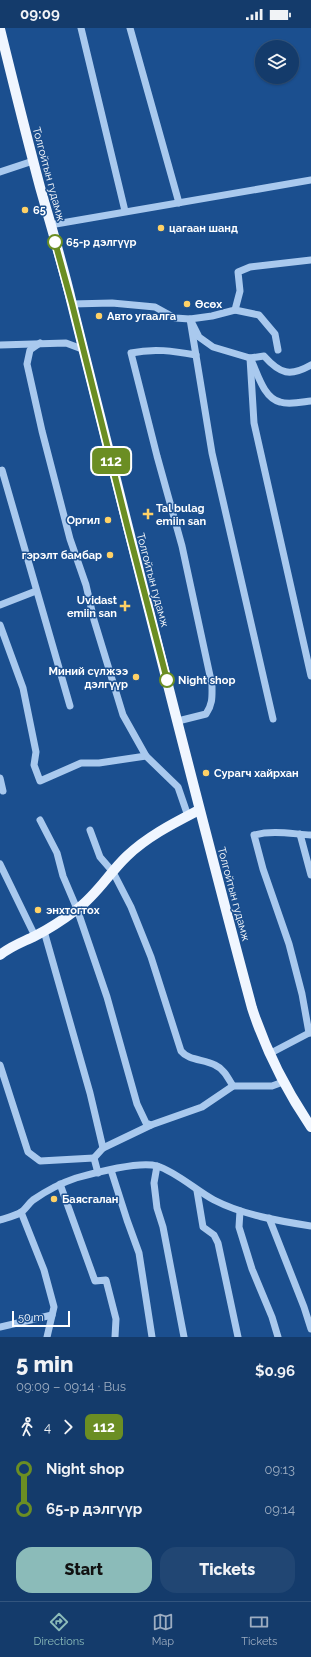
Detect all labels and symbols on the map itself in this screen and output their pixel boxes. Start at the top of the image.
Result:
street label: Толгойтын гудамж [30,126,67,223]
place label: 65 [33,204,46,217]
marker: 65 [20,205,30,215]
place label: цагаан шанд [169,222,238,235]
marker: цагаан шанд [156,223,166,233]
marker: 65-р дэлгүүр [47,234,63,250]
place label: 65-р дэлгүүр [66,236,137,249]
place label: Өсөх [195,298,222,311]
marker: Өсөх [182,299,192,309]
place label: Авто угаалга [107,310,176,323]
marker: Авто угаалга [94,311,104,321]
line badge: 112 [88,448,134,474]
place label: Tal bulag emiin san [156,502,206,528]
marker: Tal bulag emiin san [143,509,153,519]
place label: Оргил [67,514,100,527]
marker: Оргил [103,515,113,525]
street label: Толгойтын гудамж [134,532,171,629]
place label: гэрэлт бамбар [22,549,102,562]
marker: гэрэлт бамбар [105,550,115,560]
place label: Uvidast emiin san [67,594,118,620]
marker: Uvidast emiin san [120,601,130,611]
place label: Миний сүлжээ дэлгүүр [48,665,129,691]
marker: Миний сүлжээ дэлгүүр [131,672,141,682]
marker: Night shop [159,672,175,688]
place label: Night shop [178,674,235,687]
place label: Сурагч хайрхан [214,767,299,780]
marker: Сурагч хайрхан [201,768,211,778]
street label: Толгойтын гудамж [215,846,252,943]
place label: энхтогтох [46,904,100,917]
marker: энхтогтох [33,905,43,915]
place label: Баясгалан [62,1193,119,1206]
marker: Баясгалан [49,1194,59,1204]
scale bar [12,1309,70,1328]

